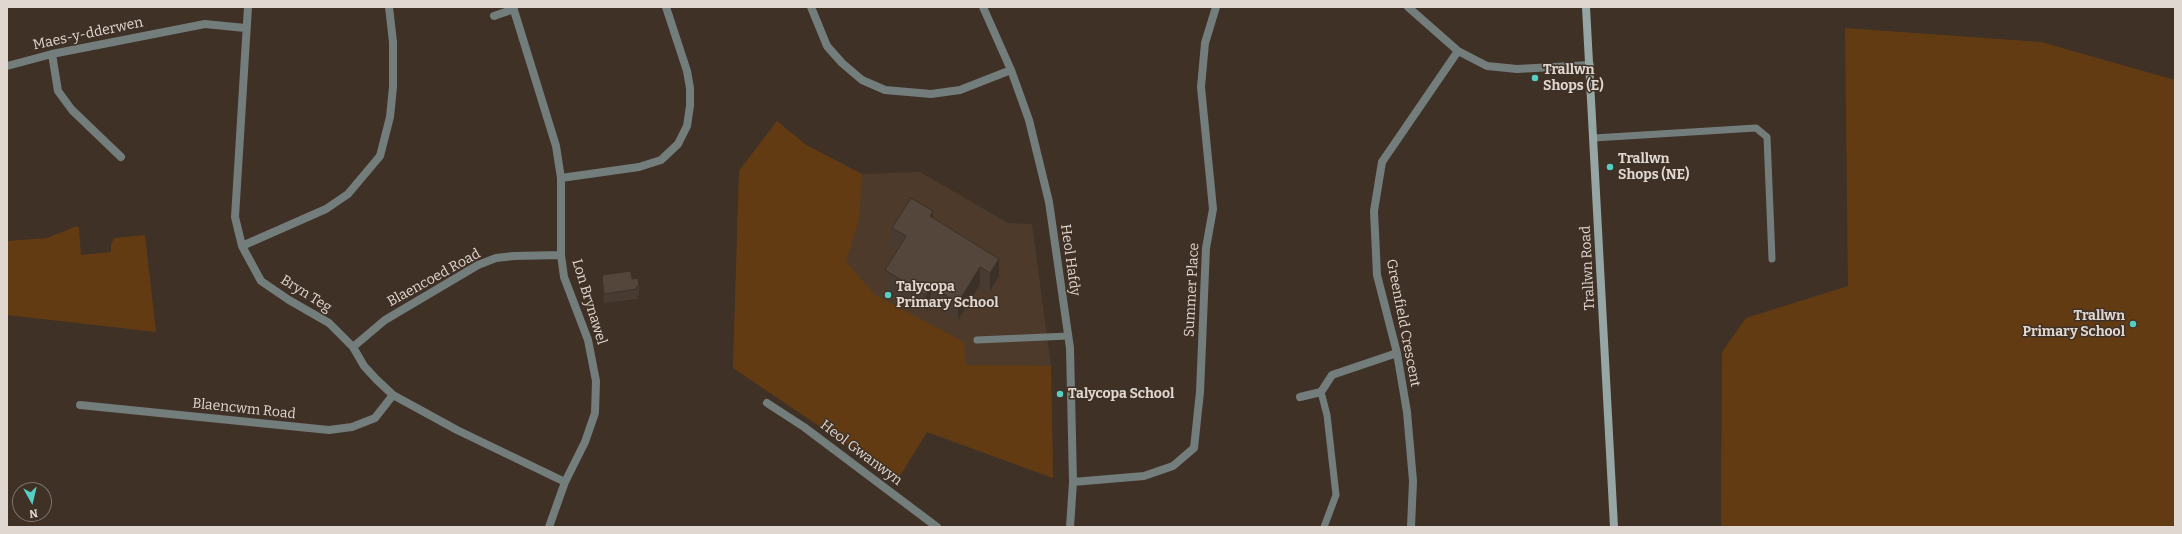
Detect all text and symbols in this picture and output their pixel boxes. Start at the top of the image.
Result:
street label: Maes-y-dderwen [31,14,145,54]
place label: Trallwn Shops (E) [1543,62,1604,94]
marker: Trallwn Shops (E) [1530,73,1540,83]
place label: Trallwn Shops (NE) [1618,151,1689,184]
marker: Trallwn Shops (NE) [1605,162,1615,172]
street label: Heol Hafdy [1057,223,1083,297]
street label: Trallwn Road [1577,225,1599,311]
street label: Summer Place [1181,242,1203,338]
street label: Blaencoed Road [385,246,483,310]
street label: Lon Brynawel [568,257,610,347]
street label: Greenfield Crescent [1382,258,1424,388]
street label: Bryn Teg [277,272,335,316]
place label: Talycopa Primary School [896,279,999,312]
marker: Talycopa Primary School [883,290,893,300]
place label: Trallwn Primary School [2022,308,2125,340]
marker: Trallwn Primary School [2128,319,2138,329]
place label: Talycopa School [1068,386,1174,402]
marker: Talycopa School [1055,389,1065,399]
street label: Blaencwm Road [191,395,297,423]
street label: Heol Gwanwyn [817,417,905,489]
north arrow [12,482,52,522]
text: N [28,506,39,520]

